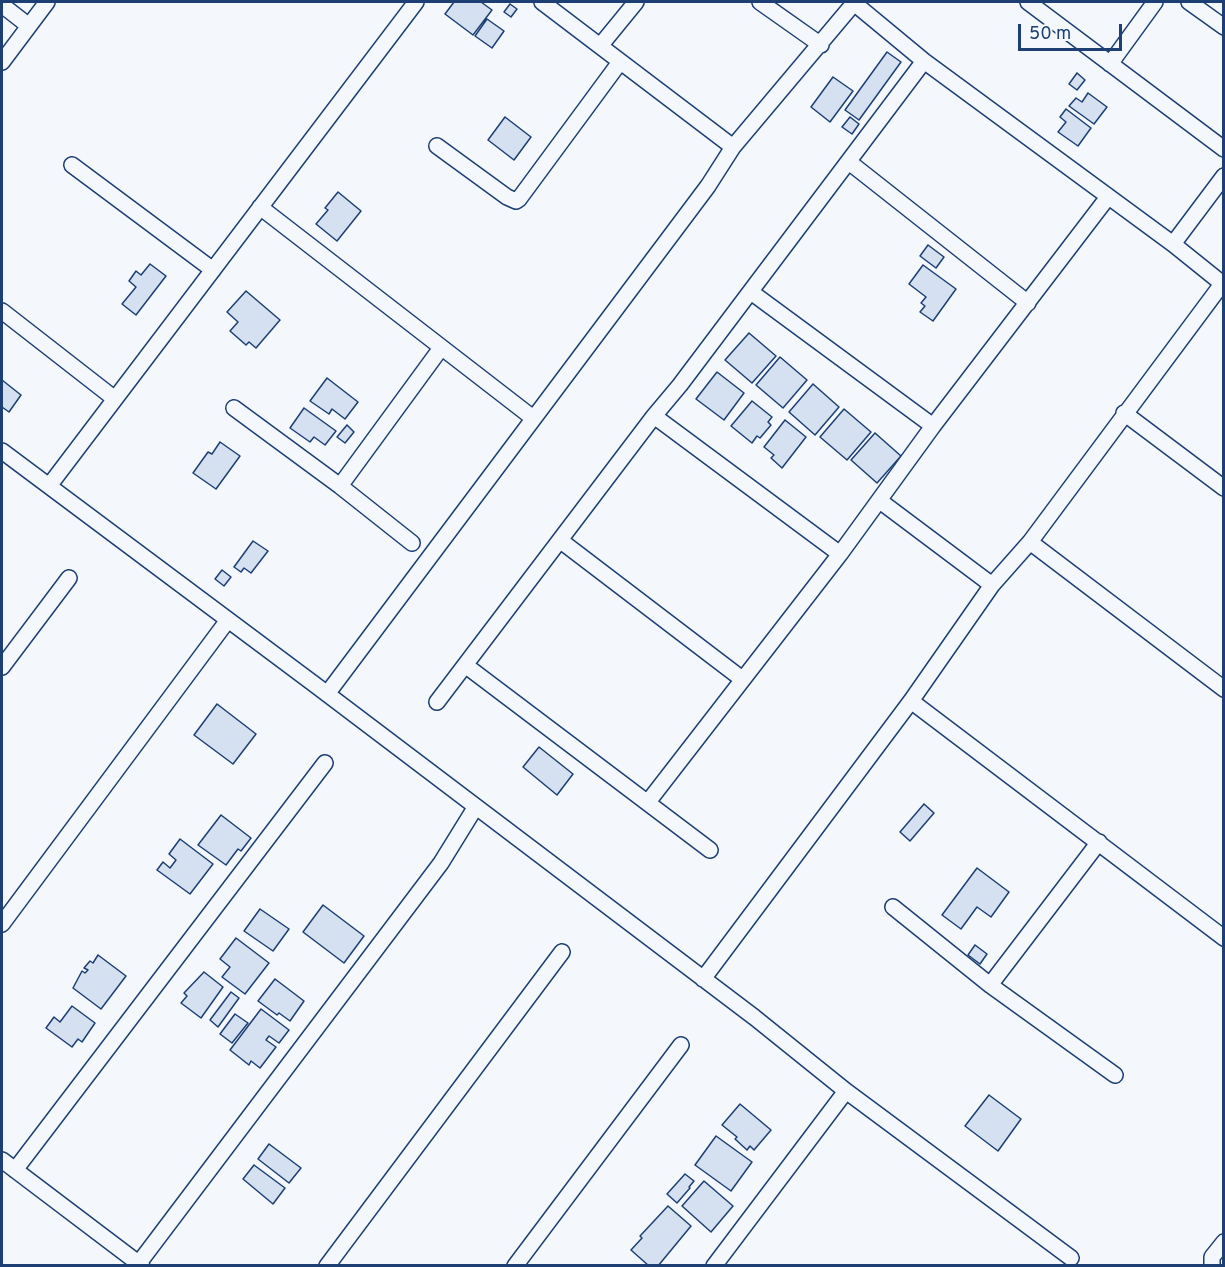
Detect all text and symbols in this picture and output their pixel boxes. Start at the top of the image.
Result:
scale bar [1021,12,1124,50]
text: 50 m [1029,23,1071,46]

